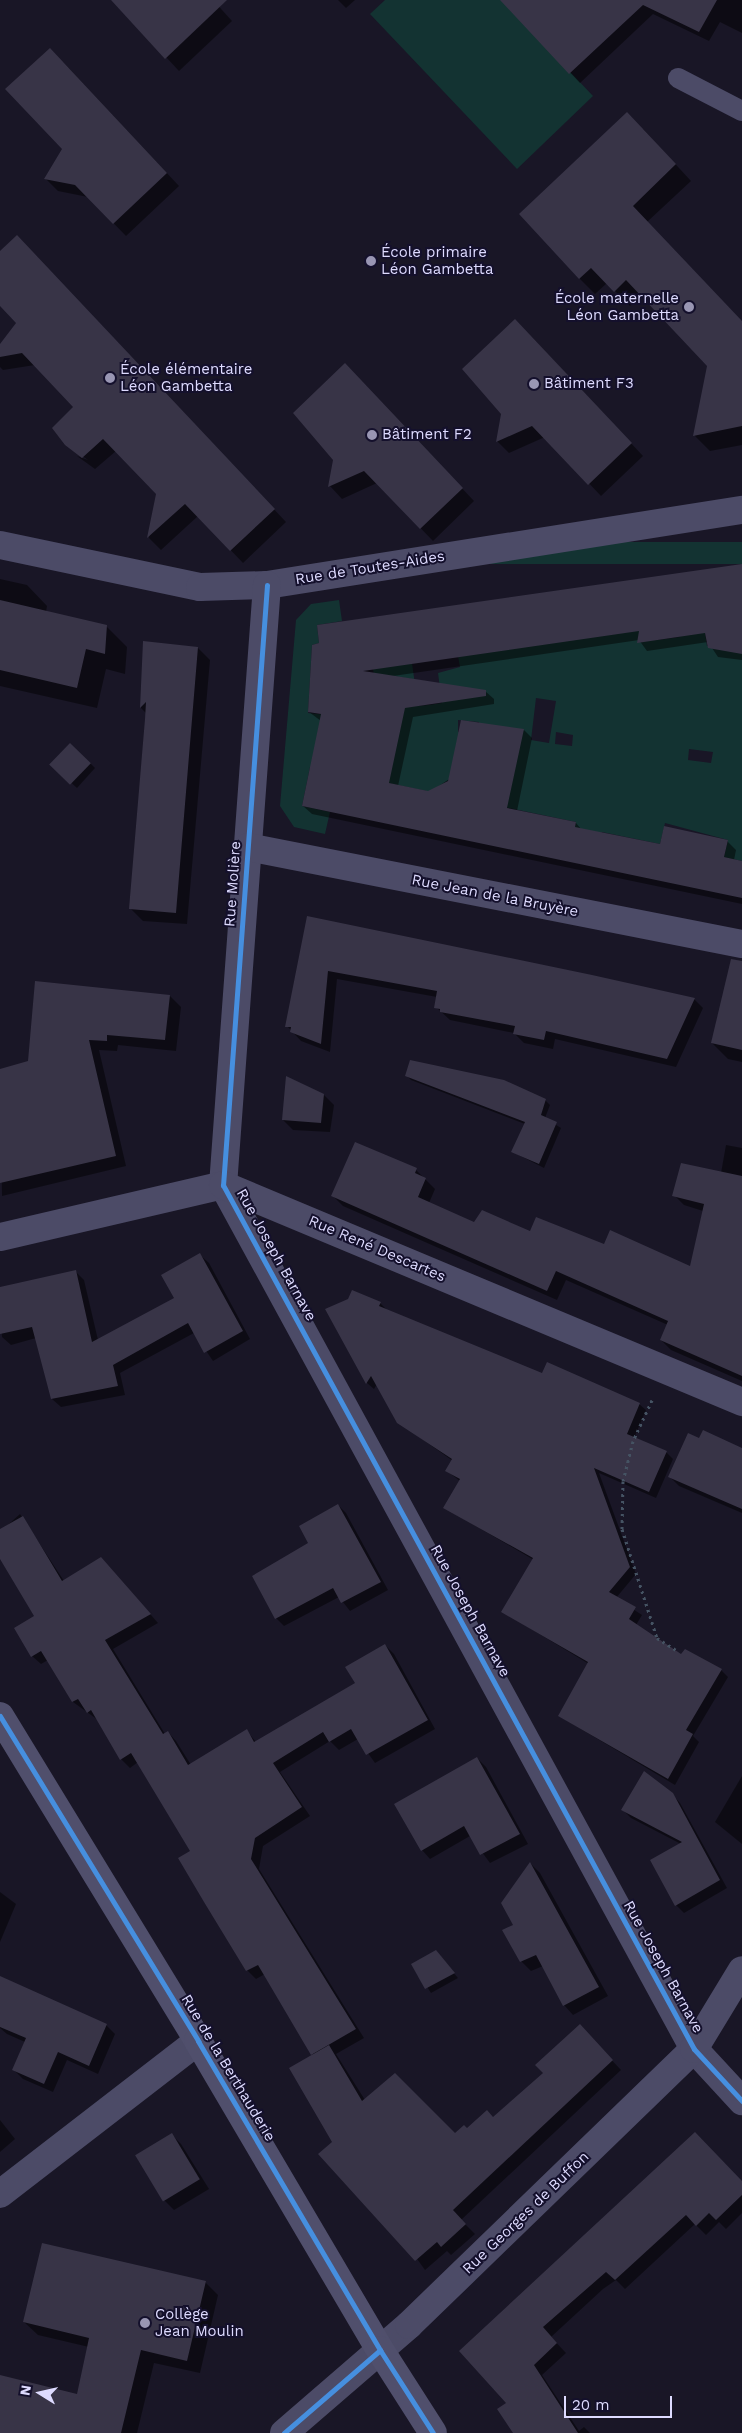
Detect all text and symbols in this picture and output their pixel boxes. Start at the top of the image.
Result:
place label: École primaire Léon Gambetta [381,243,493,278]
marker: École primaire Léon Gambetta [365,255,377,267]
place label: École maternelle Léon Gambetta [555,289,679,324]
marker: École maternelle Léon Gambetta [683,301,695,313]
place label: École élémentaire Léon Gambetta [120,360,252,395]
marker: École élémentaire Léon Gambetta [104,372,116,384]
place label: Bâtiment F3 [544,375,634,393]
marker: Bâtiment F3 [528,378,540,390]
place label: Bâtiment F2 [382,426,472,444]
marker: Bâtiment F2 [366,429,378,441]
street label: Rue de Toutes-Aides [294,547,446,589]
street label: Rue Molière [221,840,245,928]
street label: Rue Jean de la Bruyère [410,871,580,921]
street label: Rue Joseph Barnave [232,1185,320,1325]
street label: Rue René Descartes [306,1212,448,1286]
street label: Rue Joseph Barnave [426,1541,514,1681]
street label: Rue Joseph Barnave [619,1897,707,2037]
street label: Rue de la Berthauderie [177,1991,279,2145]
street label: Rue Georges de Buffon [459,2148,593,2278]
place label: Collège Jean Moulin [155,2305,244,2340]
marker: Collège Jean Moulin [139,2317,151,2329]
north arrow [15,2368,65,2418]
text: N [16,2384,34,2397]
scale bar [567,2386,674,2418]
text: 20 m [572,2396,610,2414]

